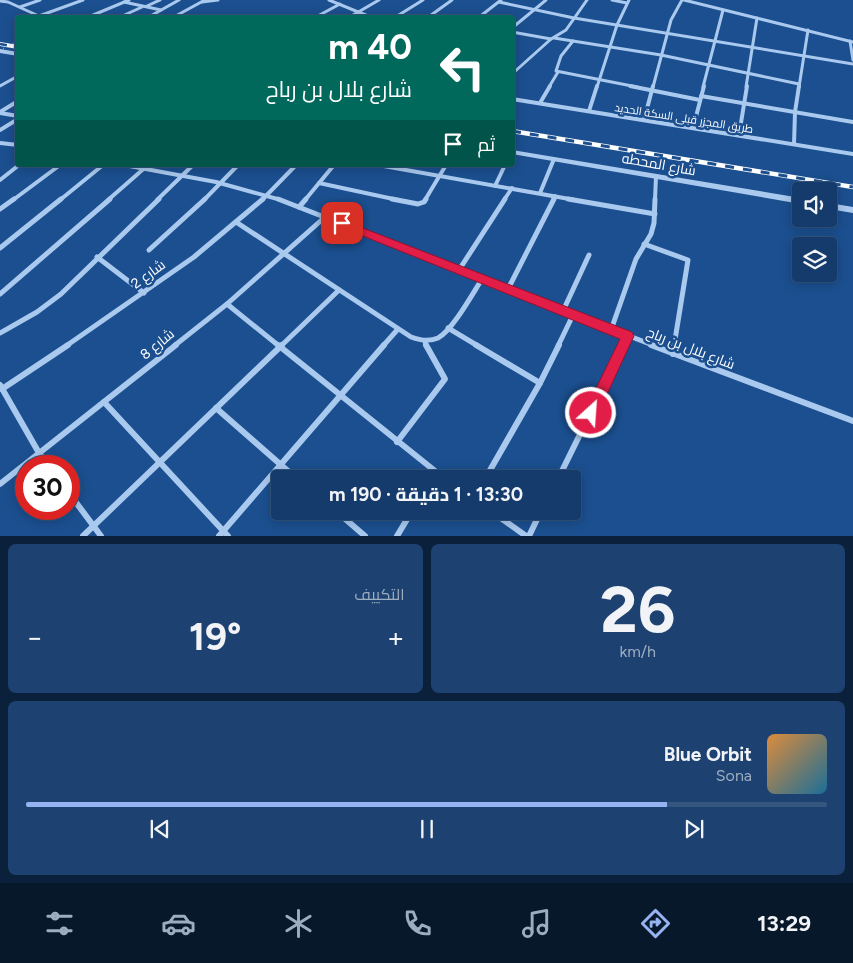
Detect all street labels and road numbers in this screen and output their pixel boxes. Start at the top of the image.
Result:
street label: طريق المجزر قبلى السكة الحديد [614,101,754,136]
street label: شارع المحطه [621,150,697,179]
street label: شارع 2 [128,256,169,293]
street label: شارع بلال بن رباح [644,324,737,373]
street label: شارع 8 [137,325,178,363]

